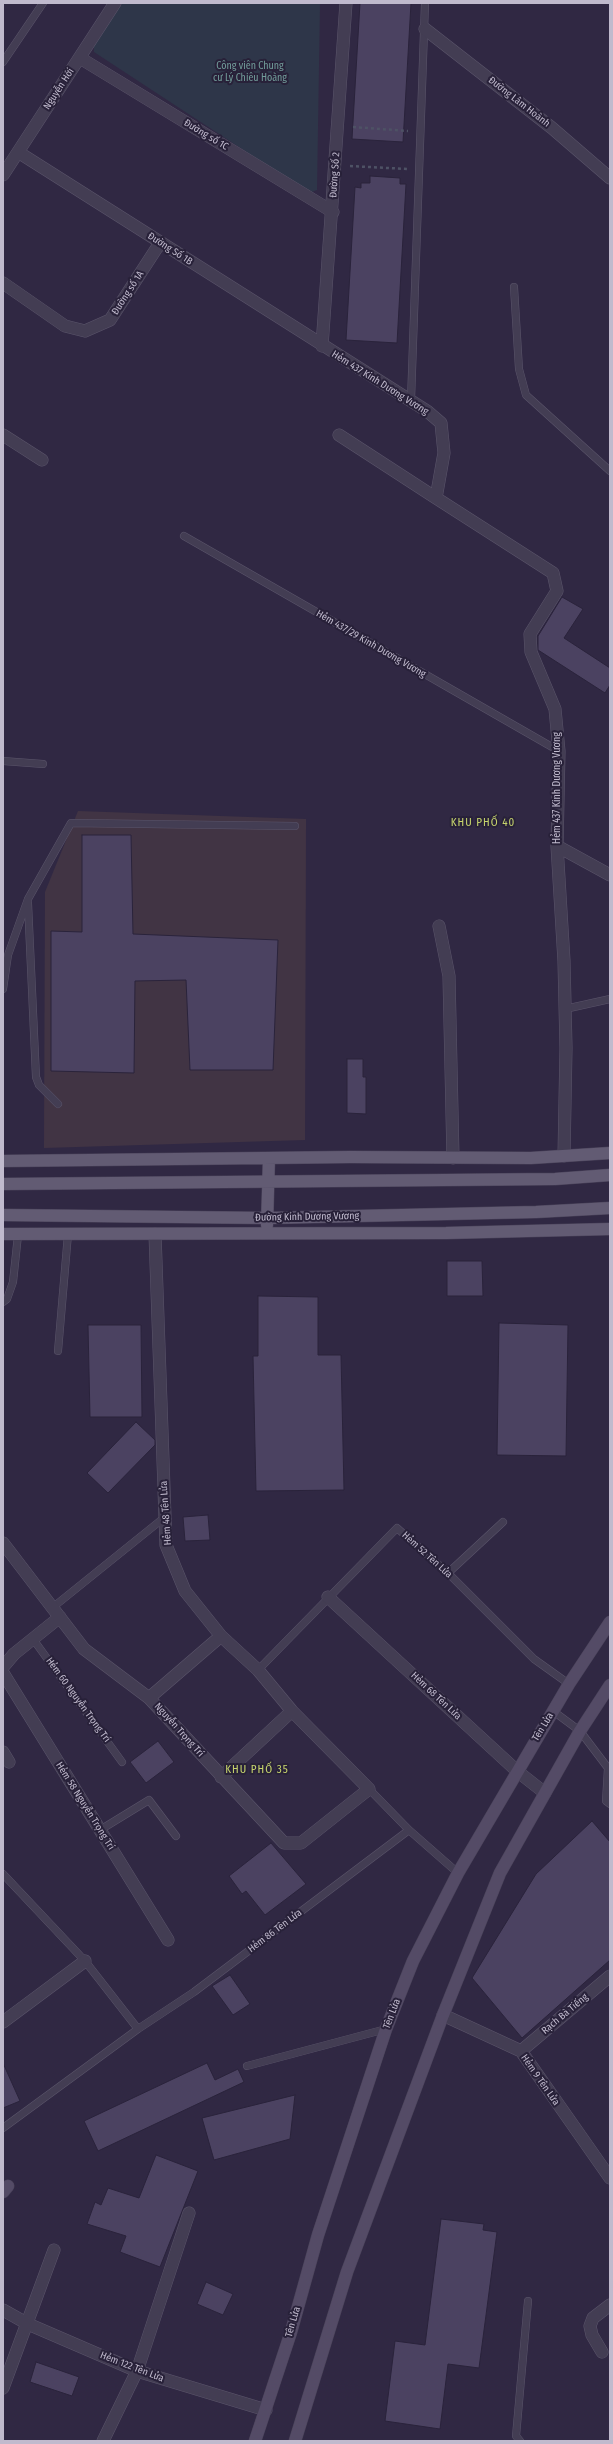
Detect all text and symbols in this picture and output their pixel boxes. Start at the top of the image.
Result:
park label: Công viên Chung cư Lý Chiêu Hoàng [213,60,287,84]
street label: Nguyễn Hới [41,66,77,112]
street label: Đường Lâm Hoành [486,74,552,130]
street label: Đường số 1C [182,117,230,153]
street label: Đường Số 2 [327,152,343,198]
street label: Đường Số 1B [145,230,195,268]
street label: Đường số 1A [109,269,147,317]
street label: Hẻm 437 Kinh Dương Vương [329,348,431,418]
street label: Hẻm 437/29 Kinh Dương Vương [314,608,428,680]
street label: Hẻm 437 Kinh Dương Vương [551,732,563,844]
district label: KHU PHỐ 40 [451,816,515,830]
street label: Đường Kinh Dương Vương [255,1210,359,1224]
street label: Hẻm 48 Tên Lửa [158,1480,174,1546]
street label: Hẻm 52 Tên Lửa [399,1529,455,1581]
street label: Hẻm 60 Nguyễn Trọng Trí [43,1655,113,1745]
street label: Hẻm 68 Tên Lửa [408,1670,464,1722]
street label: Nguyễn Trọng Trí [152,1701,206,1759]
street label: Tên Lửa [530,1711,556,1743]
street label: Hẻm 58 Nguyễn Trọng Trí [53,1760,117,1852]
district label: KHU PHỐ 35 [225,1763,289,1777]
street label: Hẻm 86 Tên Lửa [246,1907,304,1955]
street label: Rạch Bà Tiếng [539,1991,591,2037]
street label: Tên Lửa [381,1997,403,2031]
street label: Hẻm 9 Tên Lửa [518,2052,562,2108]
street label: Tên Lửa [283,2305,303,2339]
street label: Hẻm 122 Tên Lửa [98,2349,166,2385]

